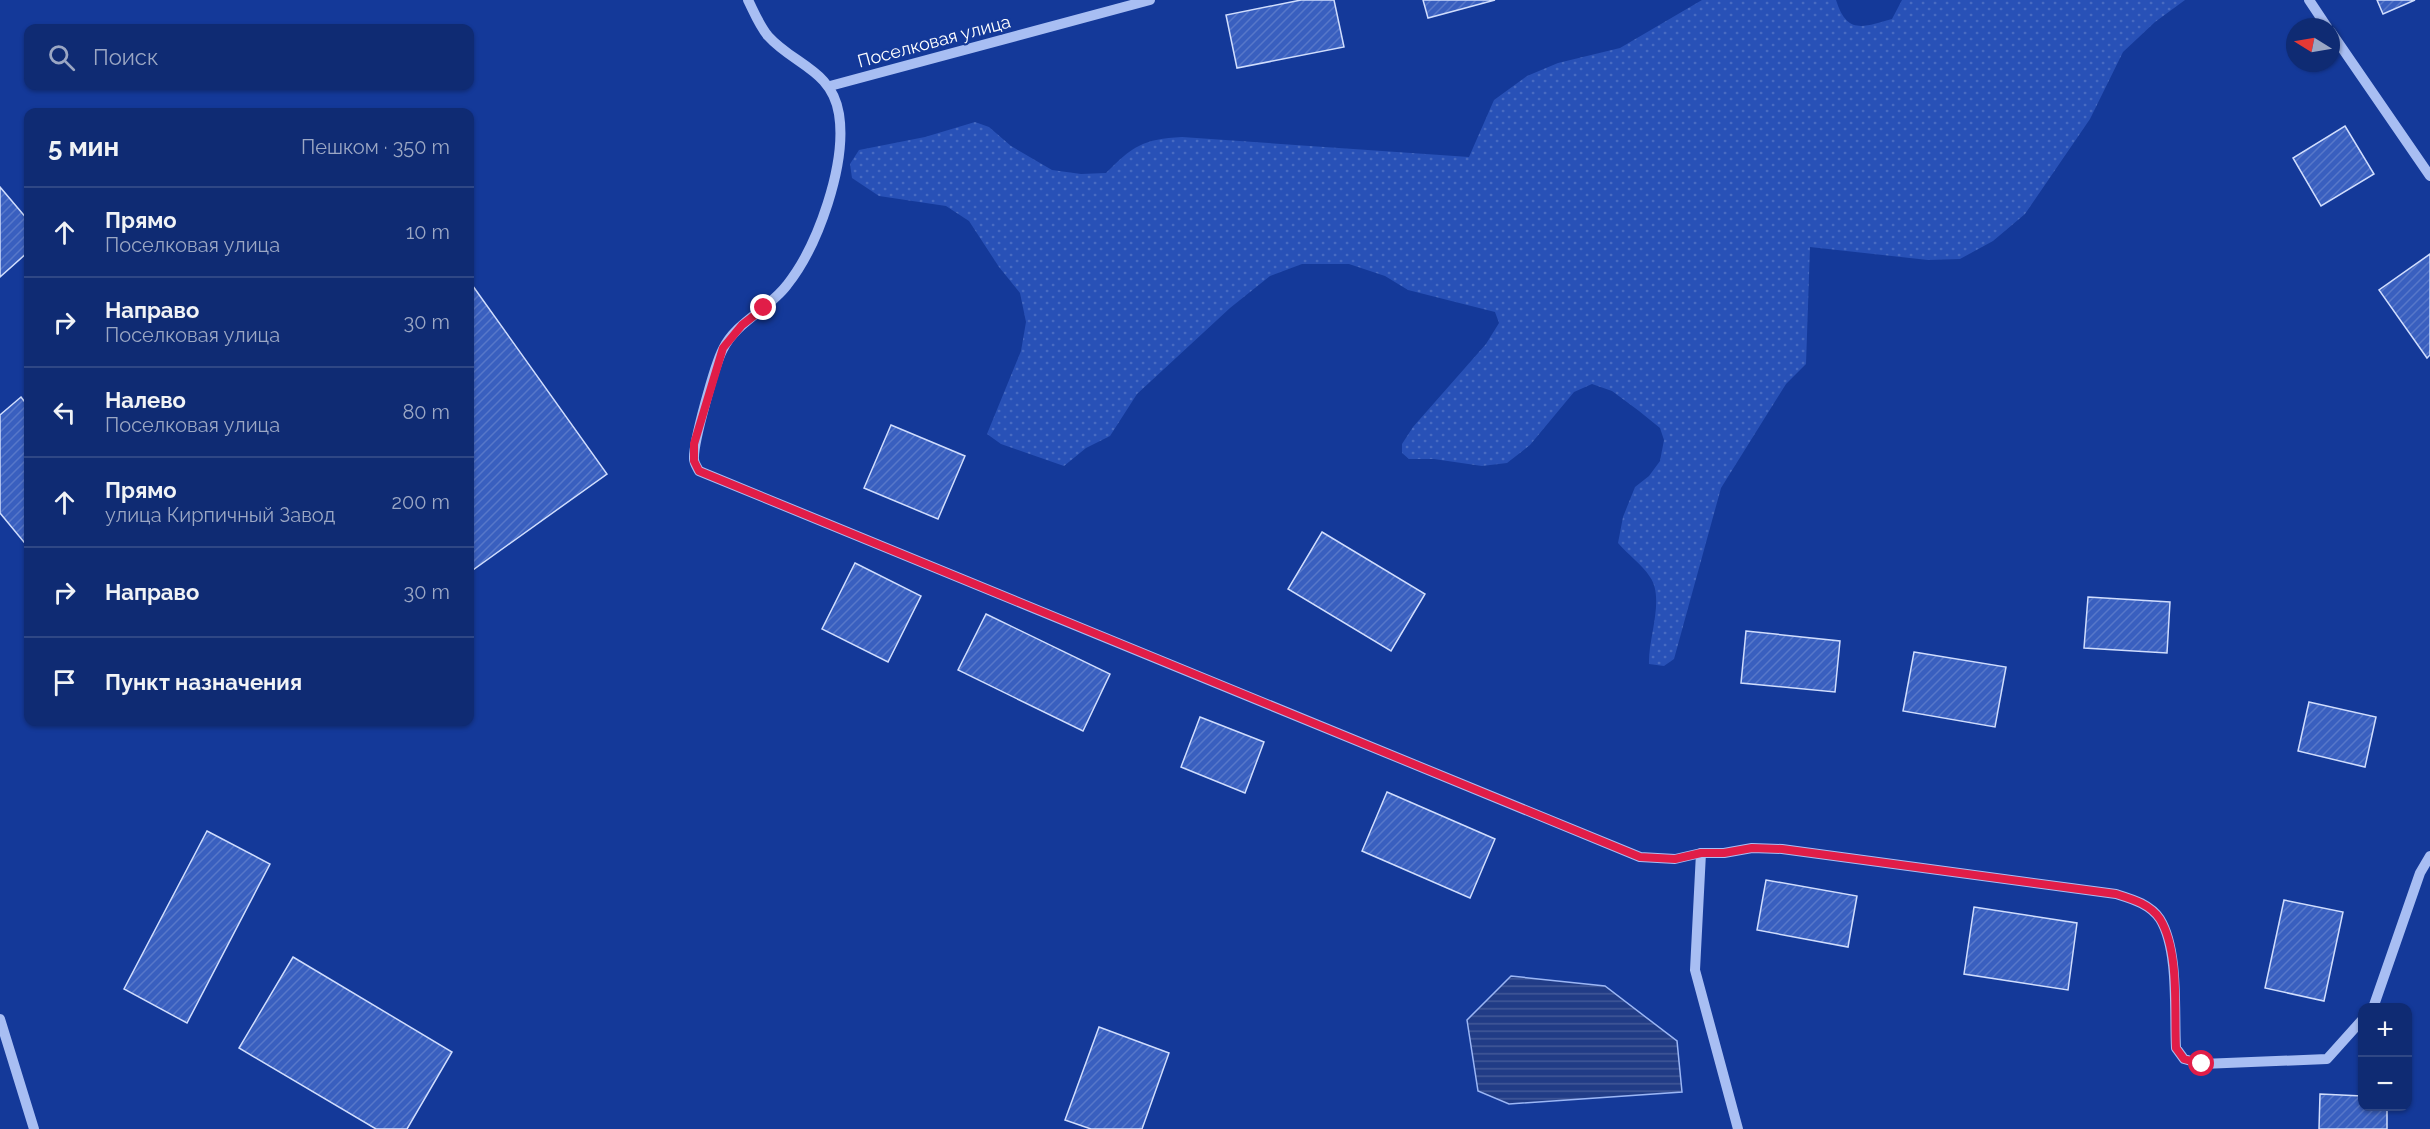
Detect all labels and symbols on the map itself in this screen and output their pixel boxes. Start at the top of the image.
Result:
street label: Поселковая улица [855,10,1013,72]
north arrow [2286,18,2340,72]
route end [750,294,776,320]
route start [2188,1050,2214,1076]

